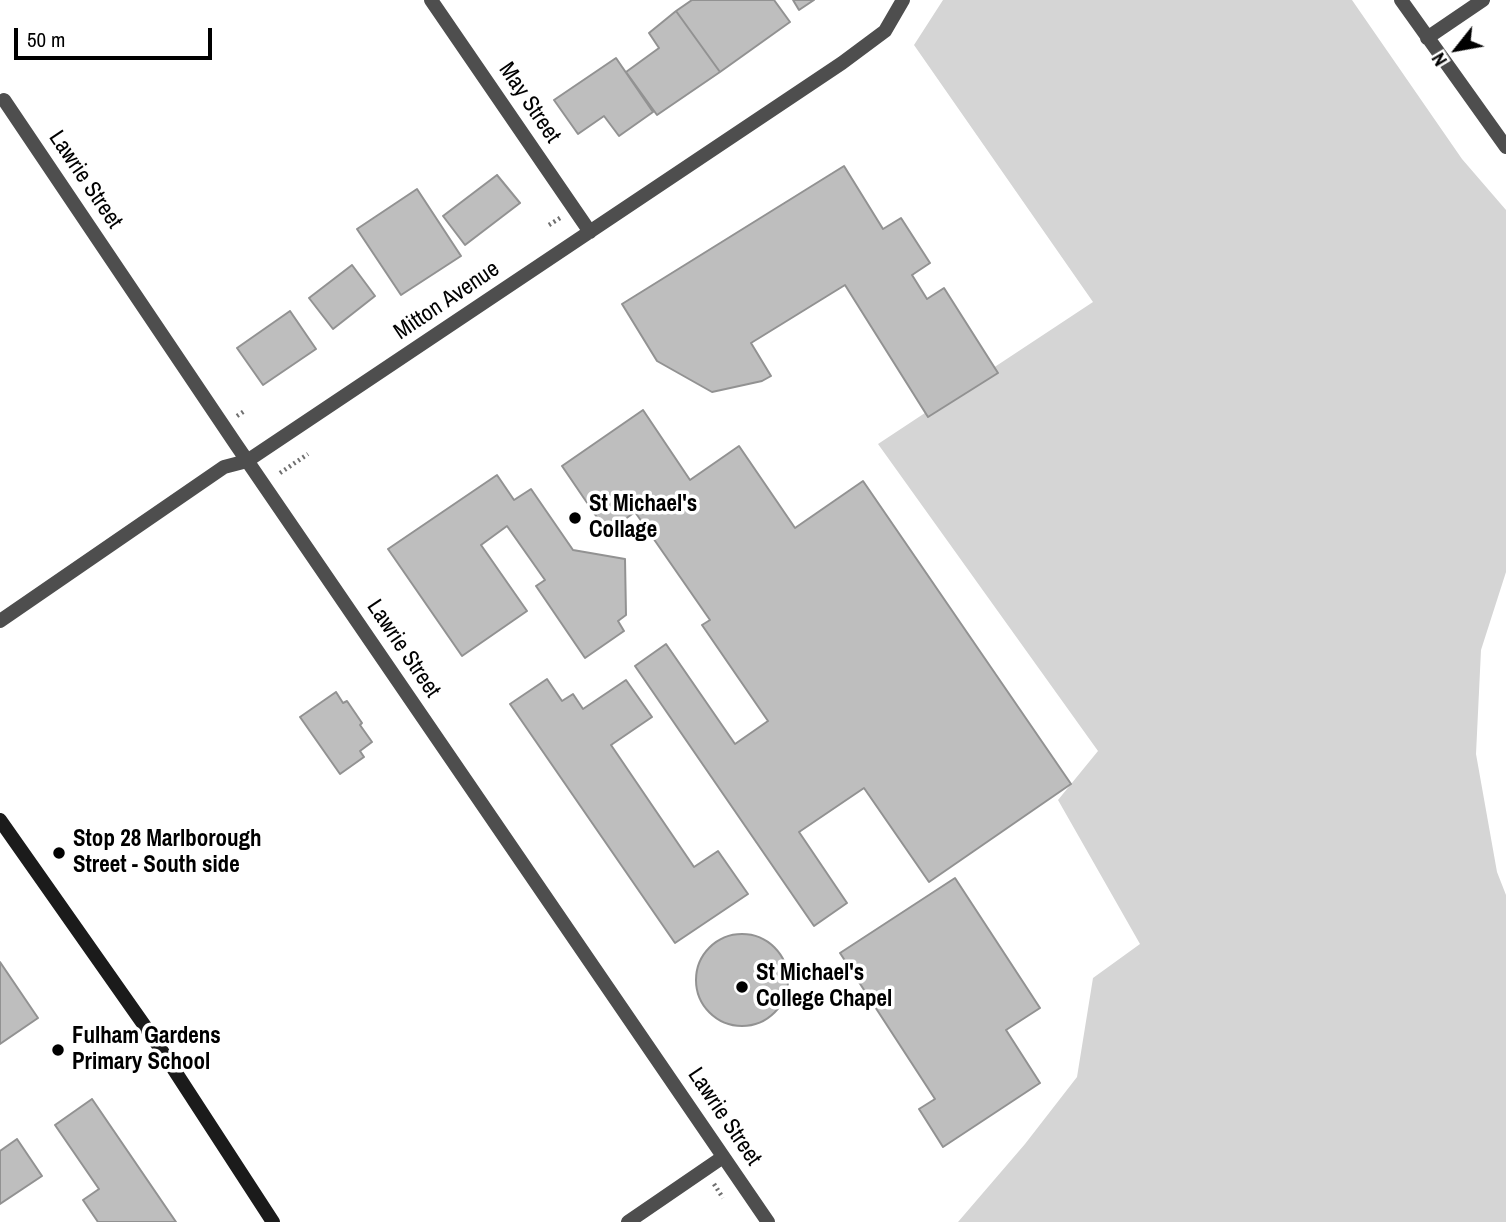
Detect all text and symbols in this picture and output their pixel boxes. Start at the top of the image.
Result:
scale bar [18,14,215,58]
north arrow [1422,14,1492,84]
text: 50 m [27,25,65,54]
text: N [1425,48,1453,71]
street label: May Street [492,57,566,149]
street label: Lawrie Street [42,126,128,234]
street label: Mitton Avenue [389,256,505,346]
place label: St Michael's Collage [589,491,697,545]
marker: St Michael's Collage [567,510,583,526]
street label: Lawrie Street [360,595,446,703]
place label: Stop 28 Marlborough Street - South side [73,826,262,880]
marker: Stop 28 Marlborough Street - South side [51,845,67,861]
place label: St Michael's College Chapel [756,960,892,1014]
marker: St Michael's College Chapel [734,979,750,995]
place label: Fulham Gardens Primary School [72,1023,221,1077]
marker: Fulham Gardens Primary School [50,1042,66,1058]
street label: Lawrie Street [681,1063,767,1171]

